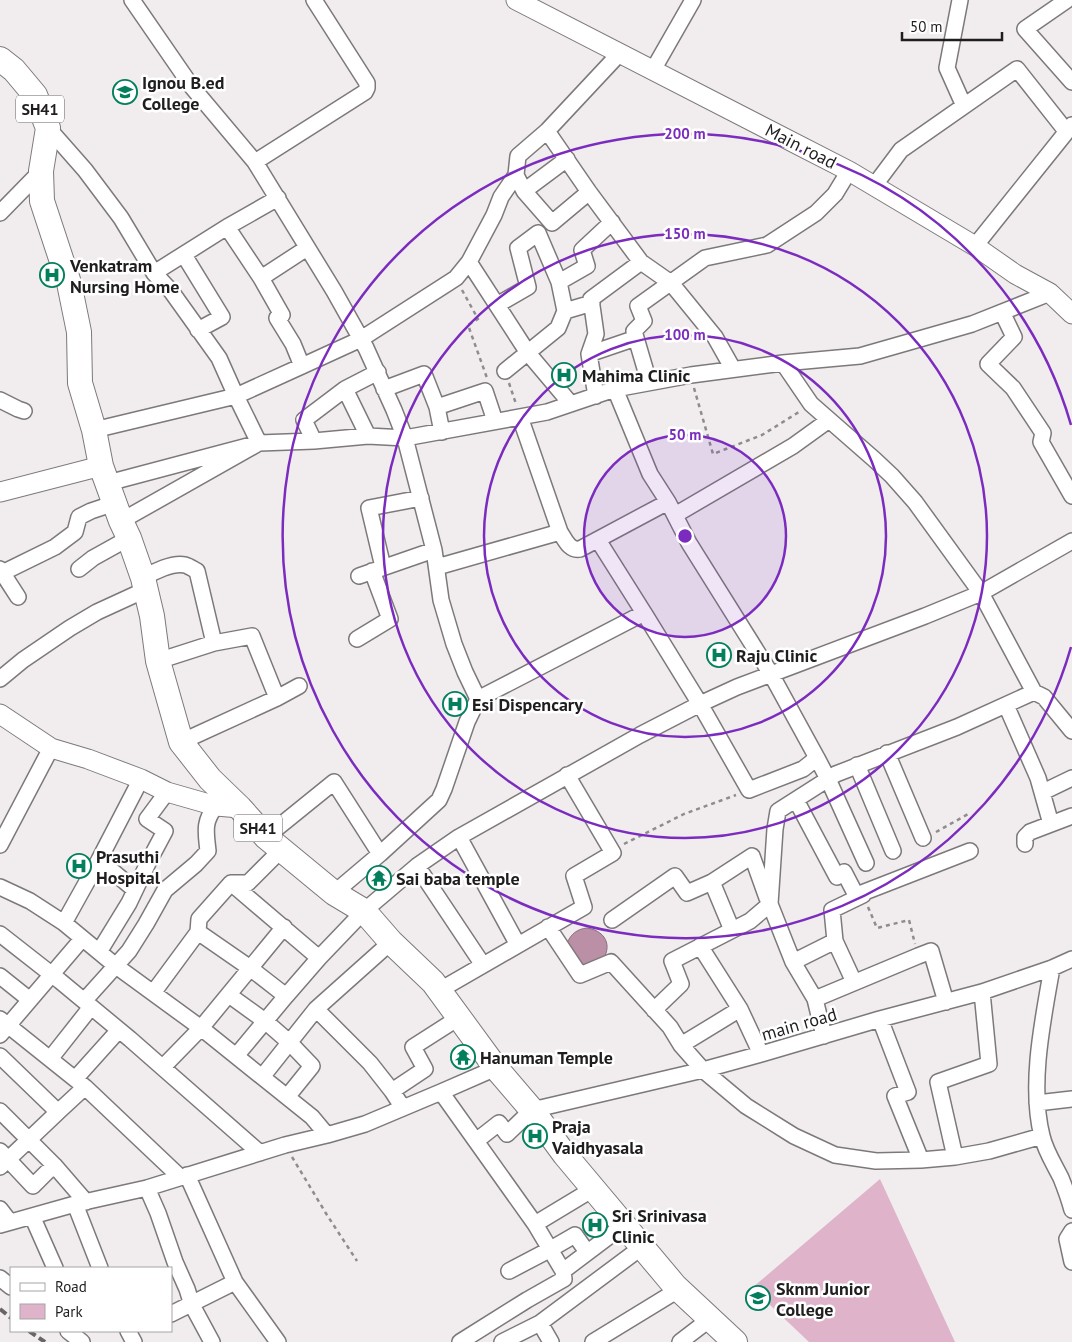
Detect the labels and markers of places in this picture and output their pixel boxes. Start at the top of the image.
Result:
place label: Ignou B.ed College [142,71,224,115]
school or university icon: Ignou B.ed College [112,79,138,105]
place label: Venkatram Nursing Home [69,254,179,298]
hospital icon: Venkatram Nursing Home [39,262,65,288]
hospital icon: Mahima Clinic [551,362,577,388]
place label: Mahima Clinic [582,364,691,387]
centre of rings [676,527,694,545]
hospital icon: Raju Clinic [706,642,732,668]
place label: Raju Clinic [736,644,817,667]
hospital icon: Esi Dispencary [442,691,468,717]
place label: Esi Dispencary [472,693,583,716]
place label: Prasuthi Hospital [96,845,161,889]
hospital icon: Prasuthi Hospital [66,853,92,879]
temple icon: Sai baba temple [366,865,392,891]
place label: Sai baba temple [396,867,520,890]
temple icon: Hanuman Temple [450,1044,476,1070]
place label: Hanuman Temple [480,1046,613,1069]
place label: Praja Vaidhyasala [551,1115,643,1159]
hospital icon: Praja Vaidhyasala [522,1123,548,1149]
place label: Sri Srinivasa Clinic [612,1204,707,1248]
hospital icon: Sri Srinivasa Clinic [582,1212,608,1238]
place label: Sknm Junior College [776,1277,870,1321]
school or university icon: Sknm Junior College [745,1285,771,1311]

